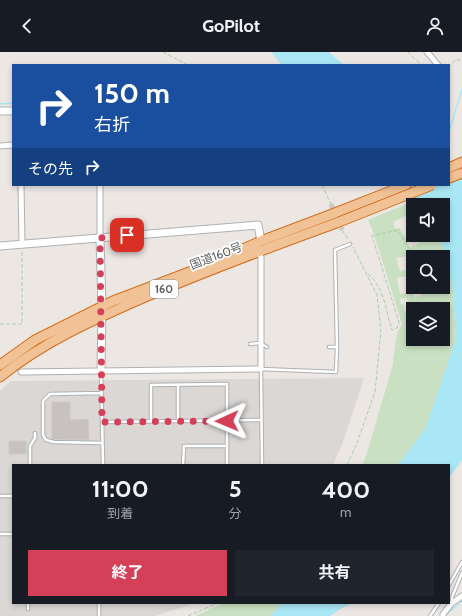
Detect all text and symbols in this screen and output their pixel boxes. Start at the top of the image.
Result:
icon: back [16,15,38,37]
text: GoPilot [202,15,260,37]
icon: person [424,15,446,37]
text: 150 m [94,76,170,110]
icon: right [28,80,80,132]
text: 右折 [94,114,130,136]
icon: right [81,156,103,178]
text: その先 [28,160,73,178]
map controls [406,198,450,346]
button: sound [406,198,450,242]
pin [110,218,144,252]
icon: arrive [116,224,138,246]
street label: 国道160号 [187,239,244,272]
button: search [406,250,450,294]
road number: 160 [150,280,178,298]
button: layers [406,302,450,346]
position arrow [206,400,248,442]
text: 11:00 [92,474,149,503]
text: 5 [229,474,242,503]
text: 400 [321,475,370,504]
text: m [340,504,351,520]
text: 到着 [107,505,133,521]
text: 分 [229,505,242,521]
button: 終了 [28,550,227,596]
button: 共有 [235,550,434,596]

